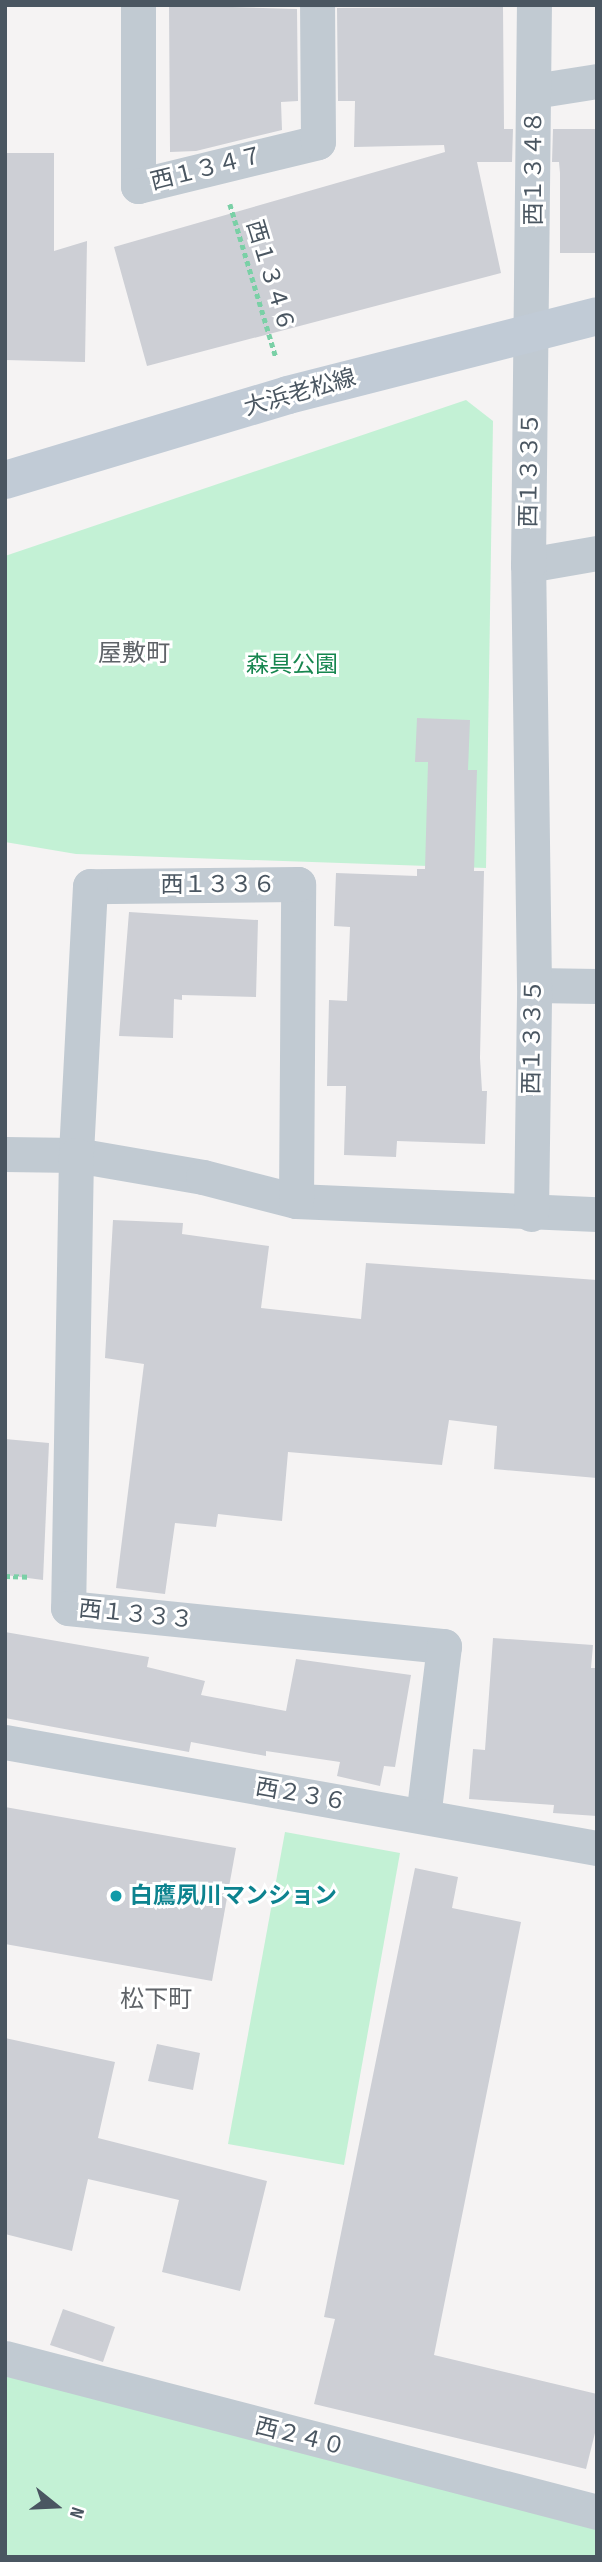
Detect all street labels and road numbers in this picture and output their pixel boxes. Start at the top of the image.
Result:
street label: 西１３４８ [520,111,548,225]
street label: 西１３４７ [148,142,266,196]
street label: 西１３４６ [240,217,300,335]
street label: 大浜老松線 [241,364,359,422]
street label: 西１３３５ [515,412,545,528]
street label: 西１３３６ [161,871,275,899]
street label: 西１３３５ [518,979,548,1095]
street label: 西１３３３ [77,1595,195,1635]
street label: 西２３６ [253,1773,349,1817]
street label: 西２４０ [252,2412,348,2462]

